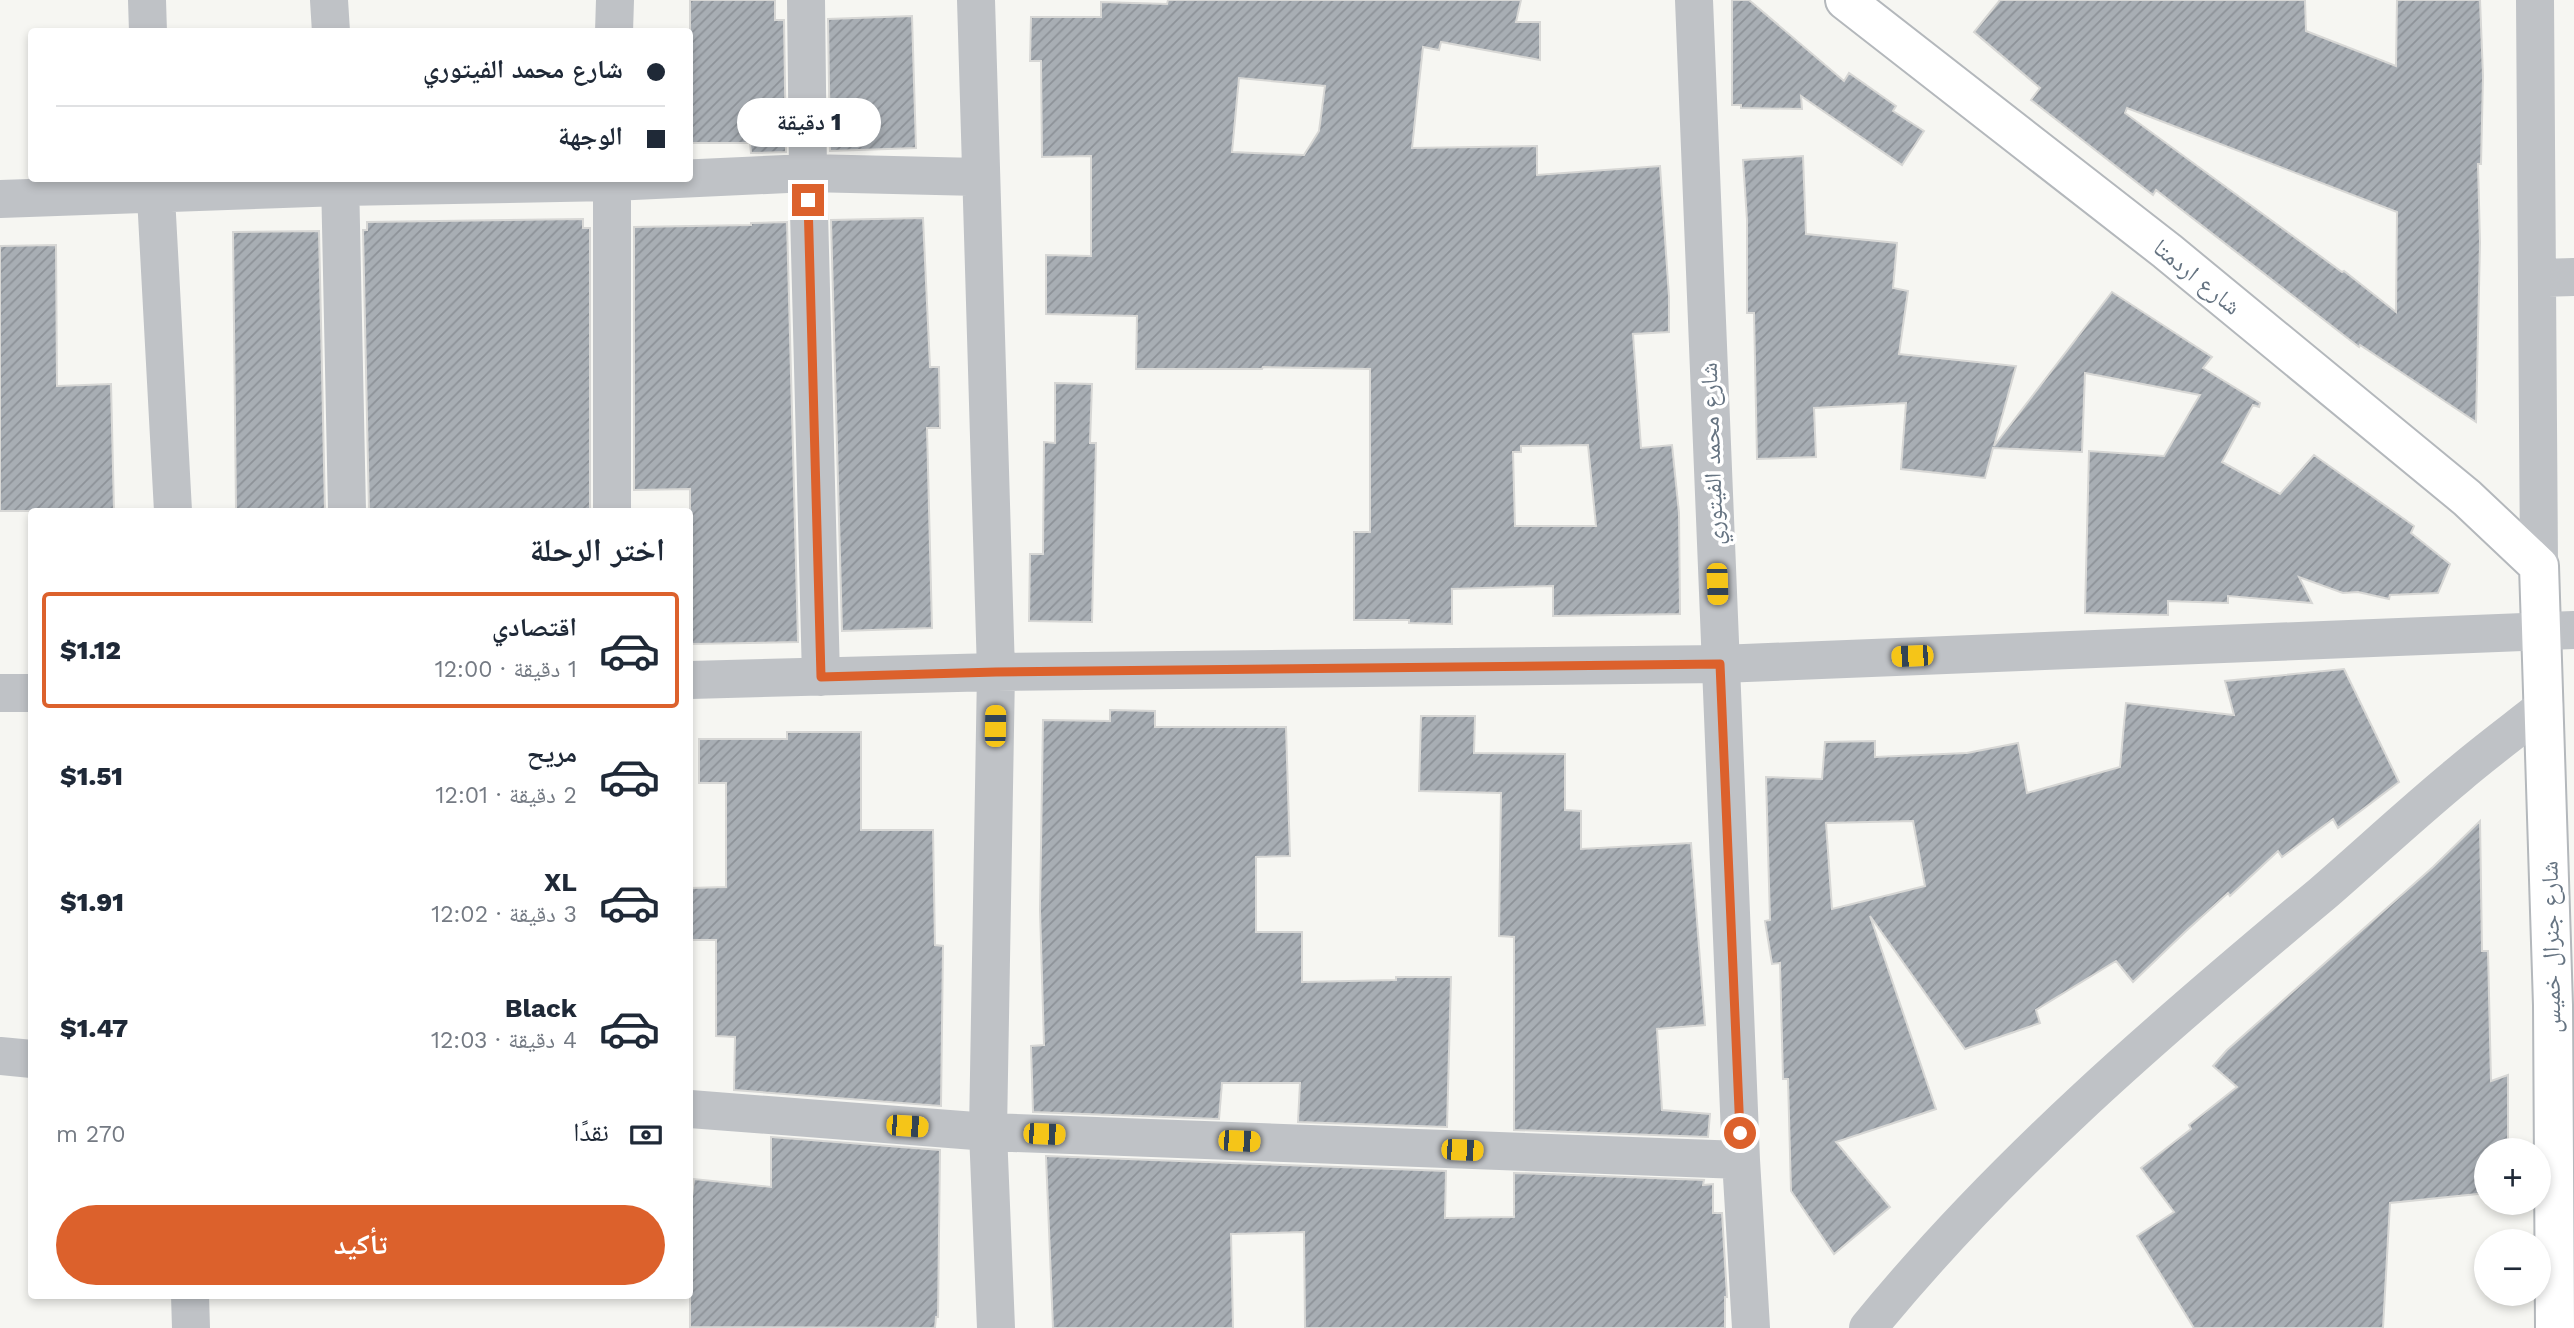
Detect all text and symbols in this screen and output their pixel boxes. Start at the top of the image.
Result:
text: شارع محمد الفيتوري [423,54,623,84]
callout: 1 دقيقة [736,99,880,148]
text: 1 دقيقة [777,109,841,136]
text: الوجهة [558,121,623,151]
route end [792,184,824,216]
street label: شارع اردمتا [2147,233,2246,322]
street label: شارع محمد الفيتوري [1695,362,1734,546]
text: اختر الرحلة [530,531,665,569]
car [1706,563,1729,605]
text: اقتصادي [492,612,577,642]
icon: car [598,619,661,682]
text: $1.12 [60,635,121,665]
car [1891,645,1934,667]
text: 1 دقيقة · 12:00 [435,656,577,683]
car [985,705,1006,747]
text: مريح [527,738,577,768]
icon: car [598,745,661,808]
text: $1.51 [60,761,123,791]
text: 2 دقيقة · 12:01 [436,782,577,809]
street label: شارع جنرال خميس [2535,861,2568,1033]
text: XL [544,867,577,897]
icon: car [598,871,661,934]
text: $1.91 [60,887,124,917]
text: 3 دقيقة · 12:02 [431,901,577,928]
text: Black [505,993,577,1023]
icon: car [598,997,661,1060]
text: $1.47 [60,1013,128,1043]
text: 4 دقيقة · 12:03 [431,1027,577,1054]
car [886,1114,929,1138]
icon: cash [627,1116,665,1154]
text: نقدًا [573,1117,609,1147]
route start [1724,1117,1756,1149]
text: 270 m [56,1121,125,1148]
car [1023,1123,1066,1145]
car [1218,1130,1261,1152]
map controls [2474,1138,2551,1306]
button: + [2474,1138,2551,1215]
car [1441,1139,1484,1161]
button: تأكيد [56,1205,665,1285]
button: − [2474,1229,2551,1306]

